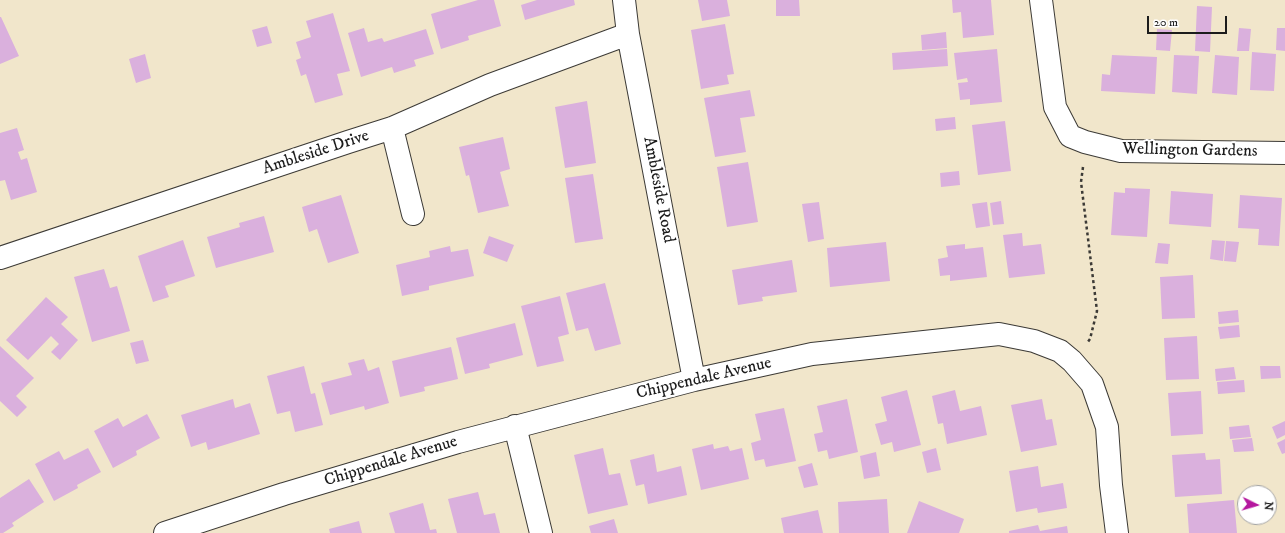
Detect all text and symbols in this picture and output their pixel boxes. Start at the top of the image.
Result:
scale bar [1149,8,1229,34]
text: 20 m [1154,15,1178,30]
street label: Ambleside Drive [260,126,372,180]
street label: Ambleside Road [638,135,678,245]
street label: Wellington Gardens [1122,140,1258,162]
street label: Chippendale Avenue [634,354,774,404]
street label: Chippendale Avenue [322,432,460,492]
north arrow [1237,485,1277,525]
text: N [1261,501,1275,511]

